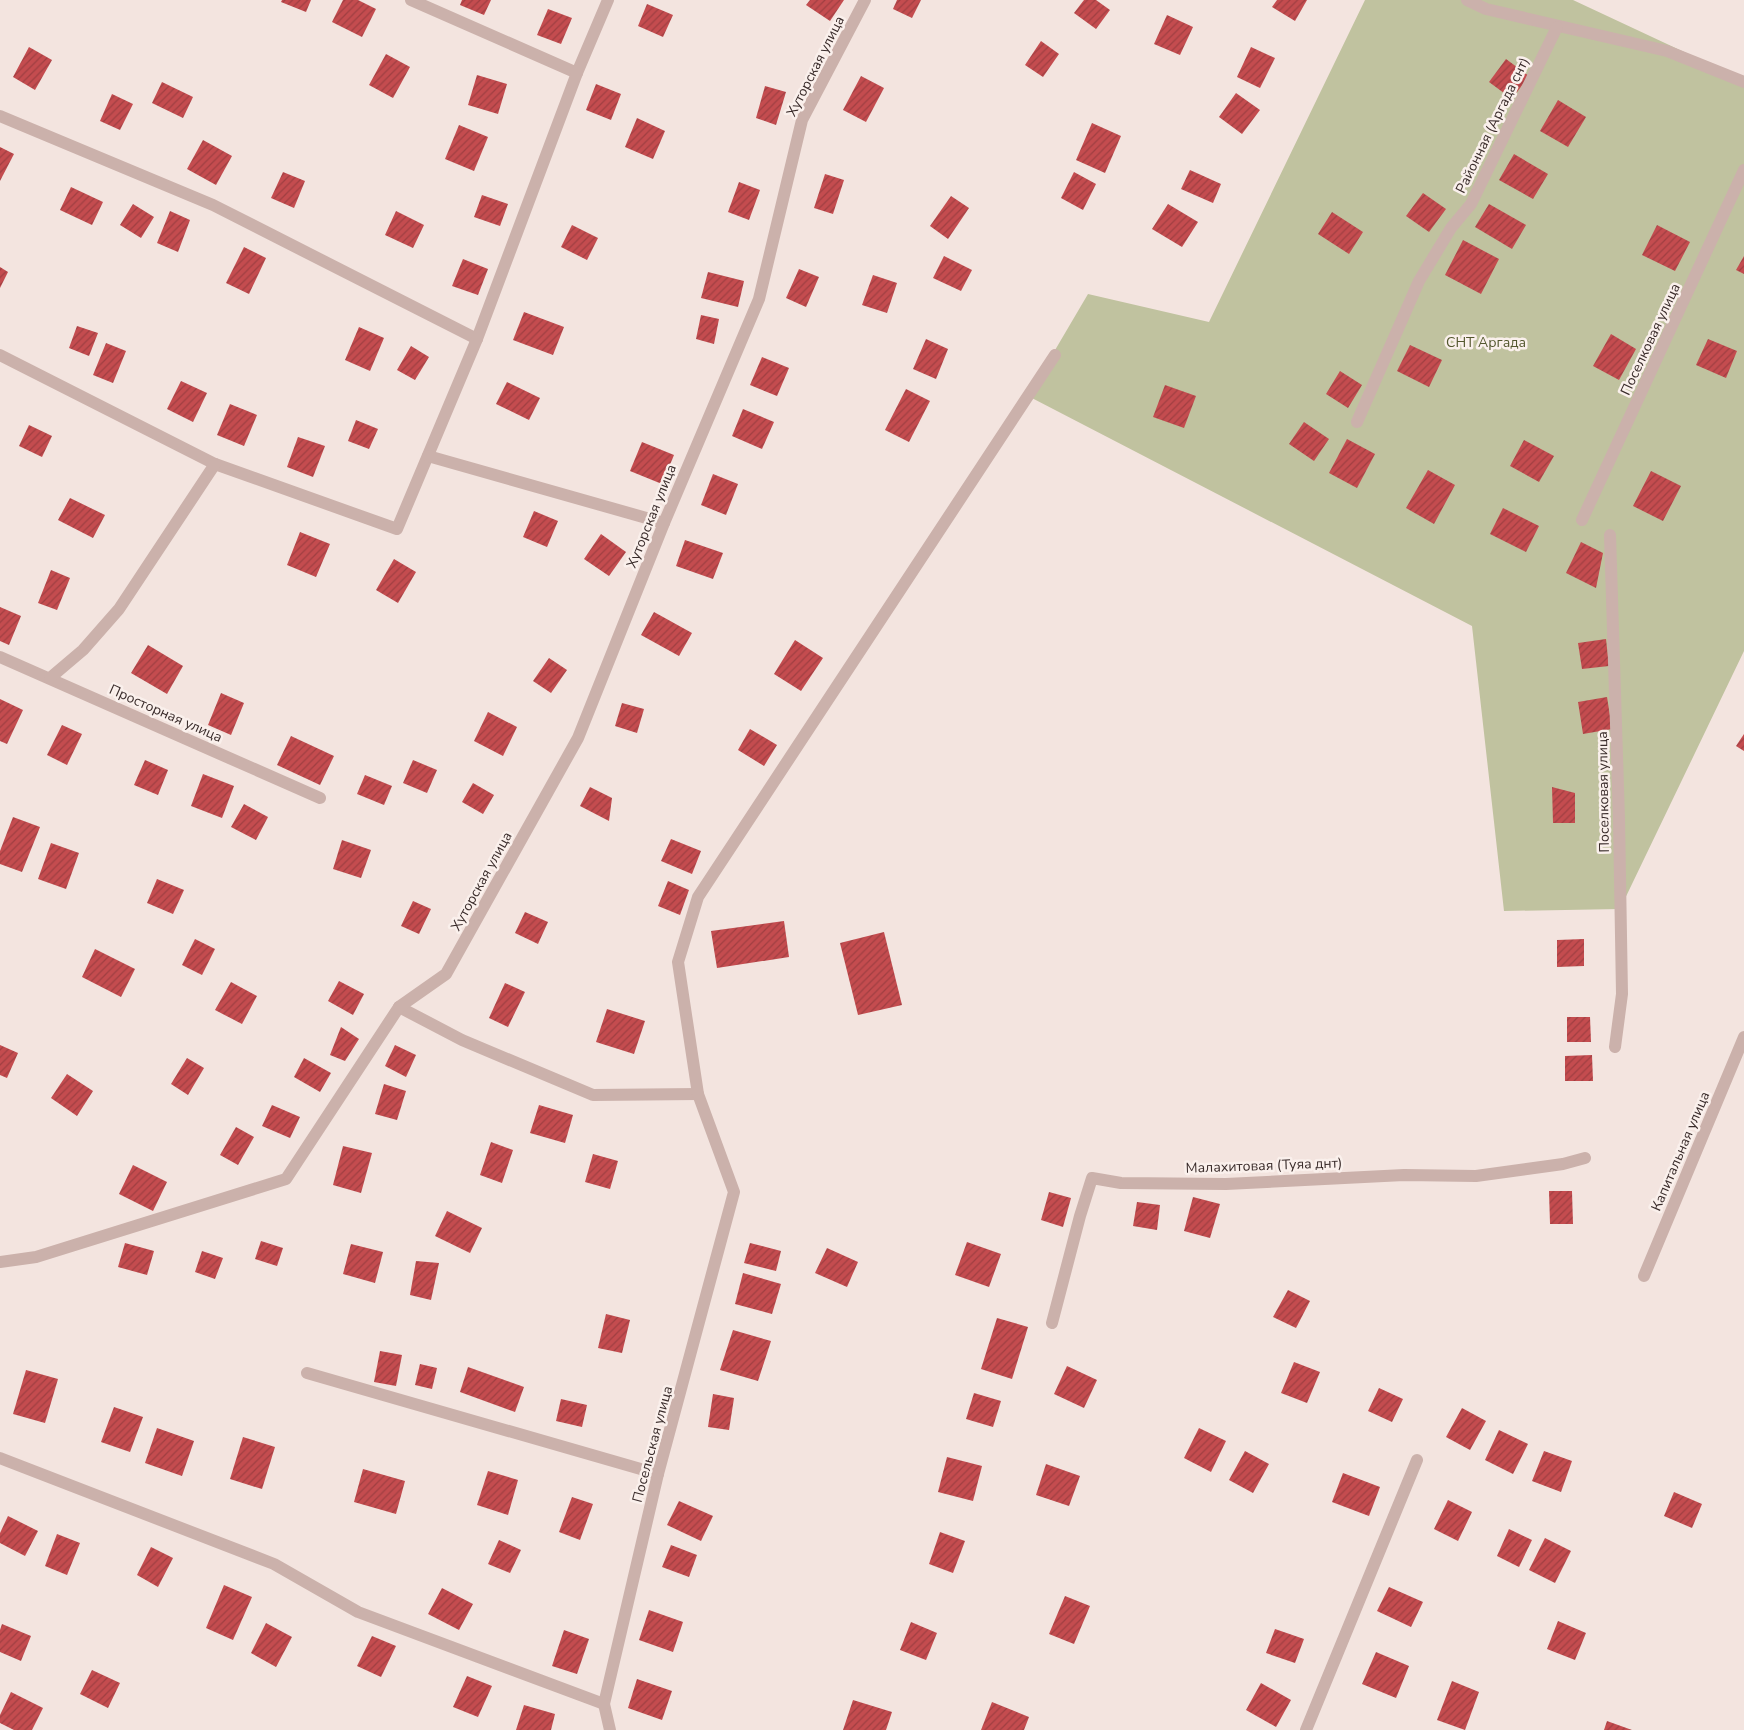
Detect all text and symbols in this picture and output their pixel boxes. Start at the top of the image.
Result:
street label: Хуторская улица [782,13,849,120]
street label: Районная (Аргада снт) [1451,54,1534,196]
street label: Поселковая улица [1616,280,1685,398]
park label: СНТ Аргада [1446,333,1526,352]
street label: Хуторская улица [622,461,681,571]
street label: Просторная улица [106,680,225,747]
street label: Поселковая улица [1593,731,1614,853]
street label: Хуторская улица [446,828,516,934]
street label: Капитальная улица [1647,1088,1714,1214]
street label: Малахитовая (Туяа днт) [1185,1153,1343,1178]
street label: Посельская улица [628,1384,677,1505]

